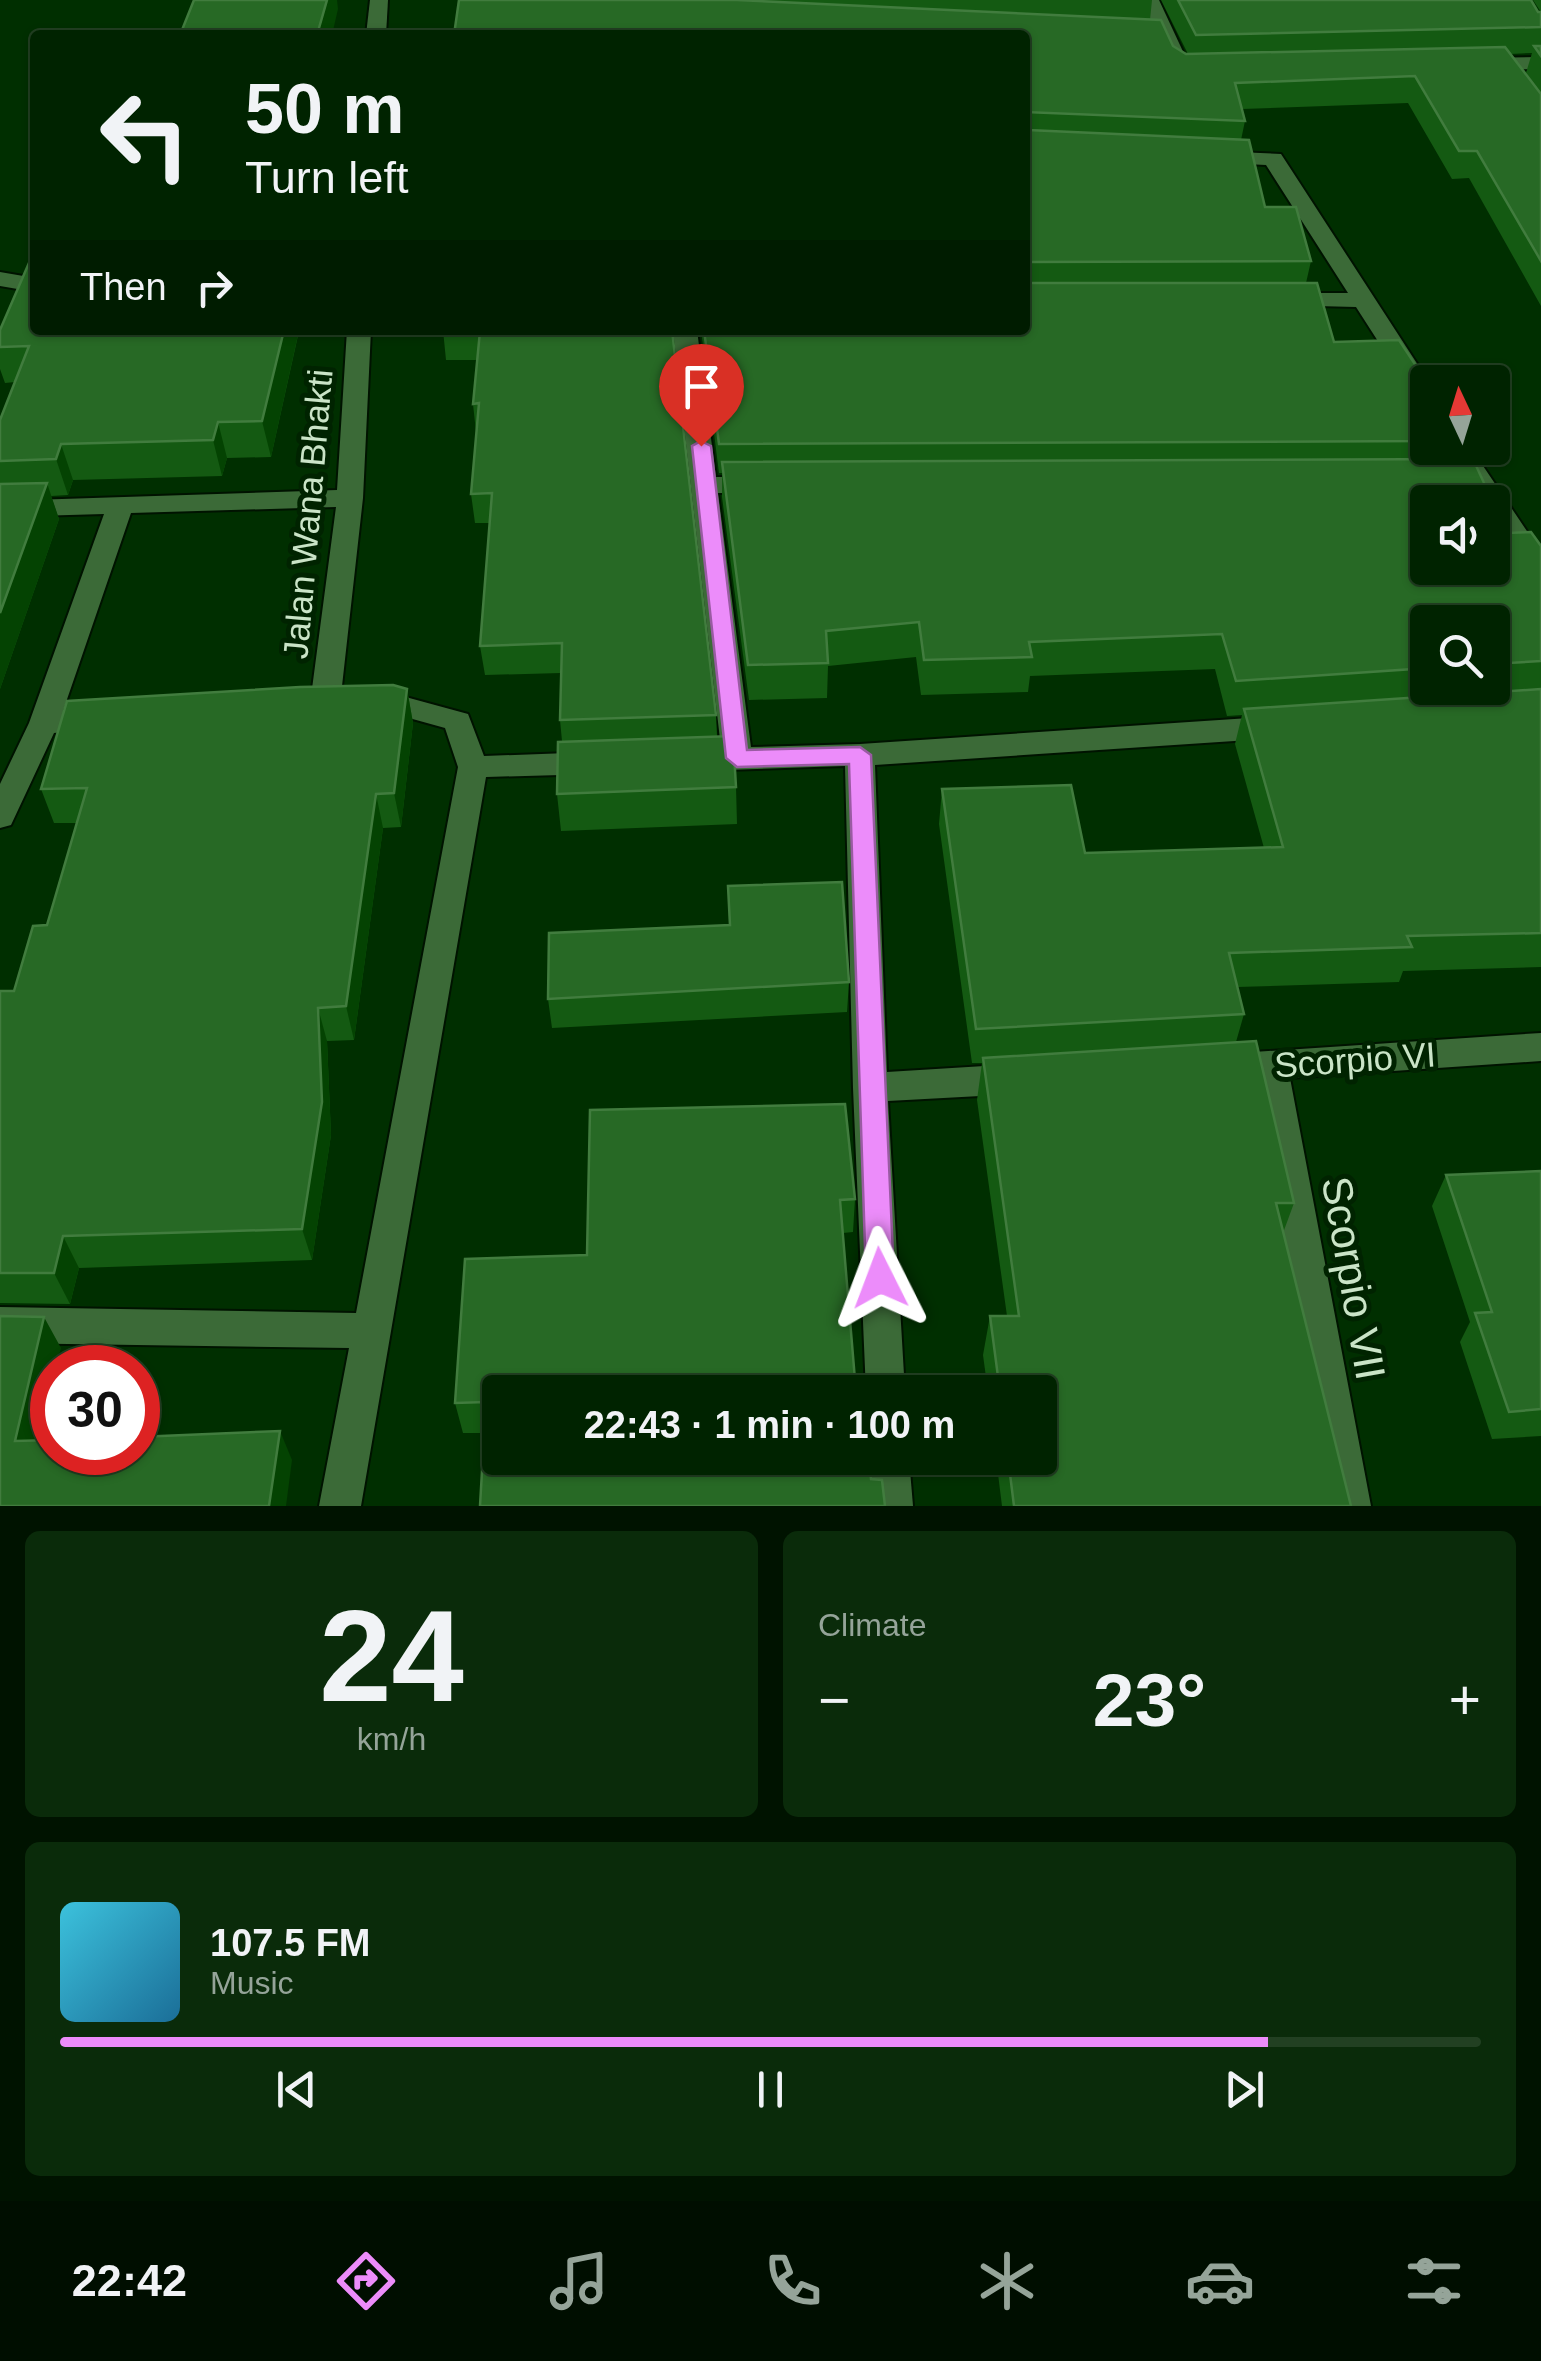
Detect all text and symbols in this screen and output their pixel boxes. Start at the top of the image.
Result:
icon: left [80,70,210,200]
text: 50 m [245,70,405,148]
text: Turn left [245,152,408,203]
icon: right [187,260,242,315]
text: Then [80,266,167,308]
pin [659,344,744,447]
icon: arrive [674,359,729,414]
north arrow [1410,365,1510,465]
map controls [1410,365,1510,705]
street label: Jalan Wana Bhakti [275,368,340,660]
button: sound [1410,485,1510,585]
button: search [1410,605,1510,705]
street label: Scorpio VI [1273,1034,1437,1085]
street label: Scorpio VII [1313,1173,1394,1383]
position arrow [828,1226,932,1330]
speed limit sign: 30 [30,1345,160,1475]
text: 22:43 · 1 min · 100 m [584,1404,955,1446]
text: 24 [319,1583,464,1729]
text: Climate [818,1607,926,1643]
text: 23° [1093,1658,1206,1742]
text: − [818,1669,850,1731]
text: + [1449,1669,1481,1731]
text: km/h [357,1721,426,1757]
text: 107.5 FM [210,1922,371,1964]
text: Music [210,1965,294,2001]
icon: previous [269,2062,324,2117]
icon: pause [743,2062,798,2117]
icon: next [1217,2062,1272,2117]
icon: directions [331,2246,401,2316]
icon: music [544,2246,614,2316]
icon: phone [758,2246,828,2316]
icon: climate [972,2246,1042,2316]
icon: car [1185,2246,1255,2316]
icon: filters [1399,2246,1469,2316]
text: 22:42 [72,2255,187,2306]

